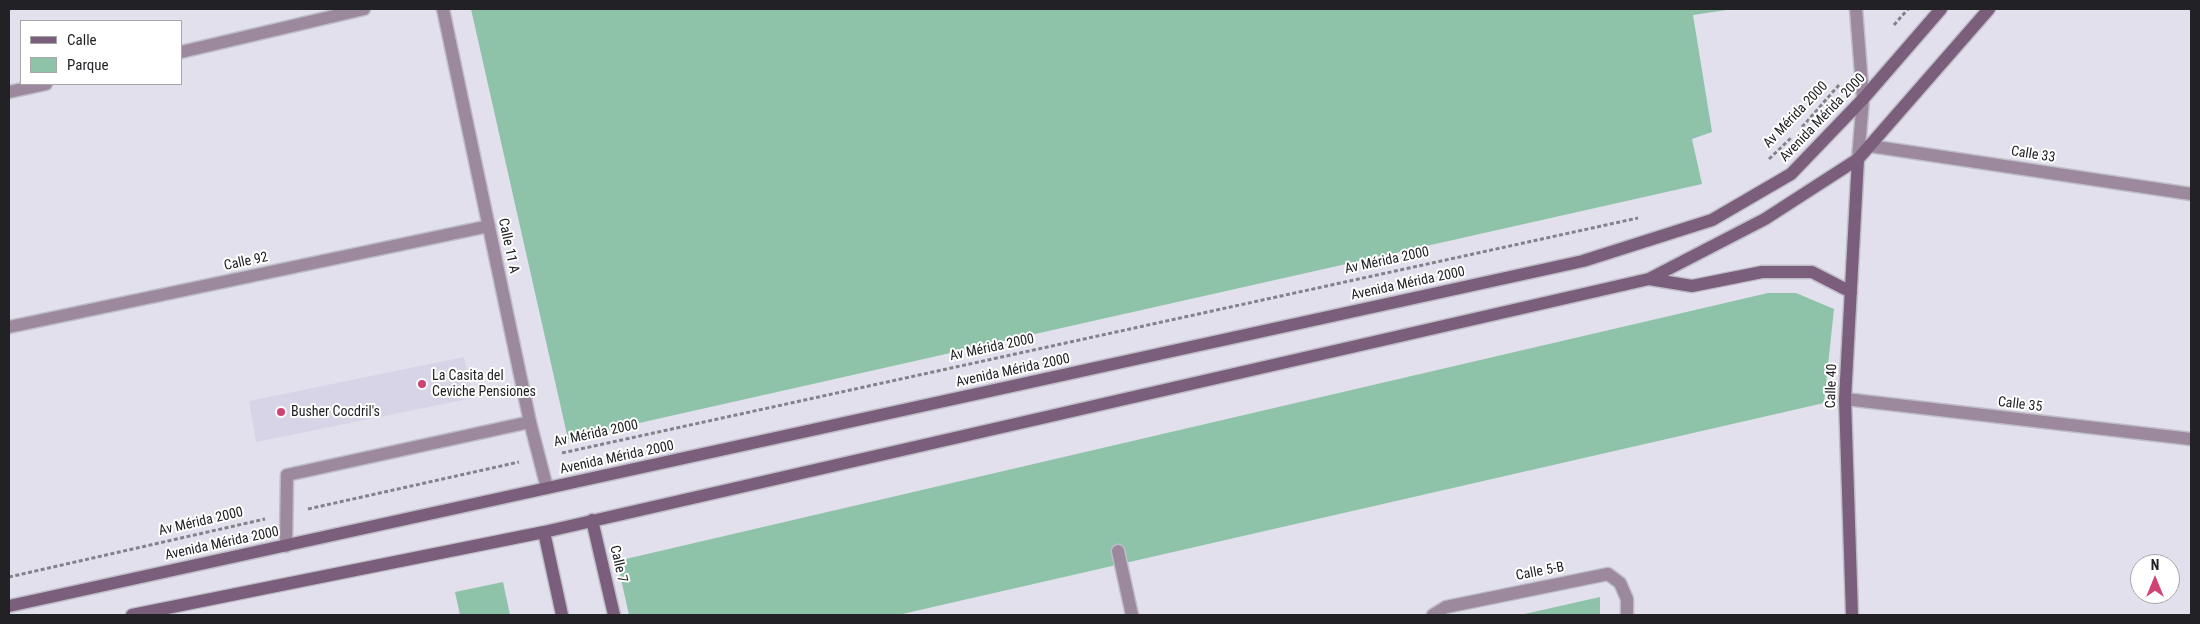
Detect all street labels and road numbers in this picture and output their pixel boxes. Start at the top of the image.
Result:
street label: Avenida Mérida 2000 [1777,70,1869,166]
street label: Av Mérida 2000 [1760,78,1832,152]
street label: Calle 33 [2010,143,2056,167]
street label: Calle 11 A [494,217,522,275]
street label: Av Mérida 2000 [1343,244,1431,278]
street label: Calle 92 [222,249,270,275]
street label: Avenida Mérida 2000 [1349,264,1467,304]
street label: Av Mérida 2000 [948,331,1036,365]
street label: Avenida Mérida 2000 [954,351,1072,391]
street label: Calle 40 [1823,363,1841,409]
street label: Calle 35 [1997,394,2043,416]
street label: Av Mérida 2000 [552,417,640,451]
street label: Avenida Mérida 2000 [558,438,676,478]
street label: Av Mérida 2000 [157,504,245,540]
street label: Avenida Mérida 2000 [163,524,281,564]
street label: Calle 7 [606,544,630,584]
street label: Calle 5-B [1514,559,1566,585]

